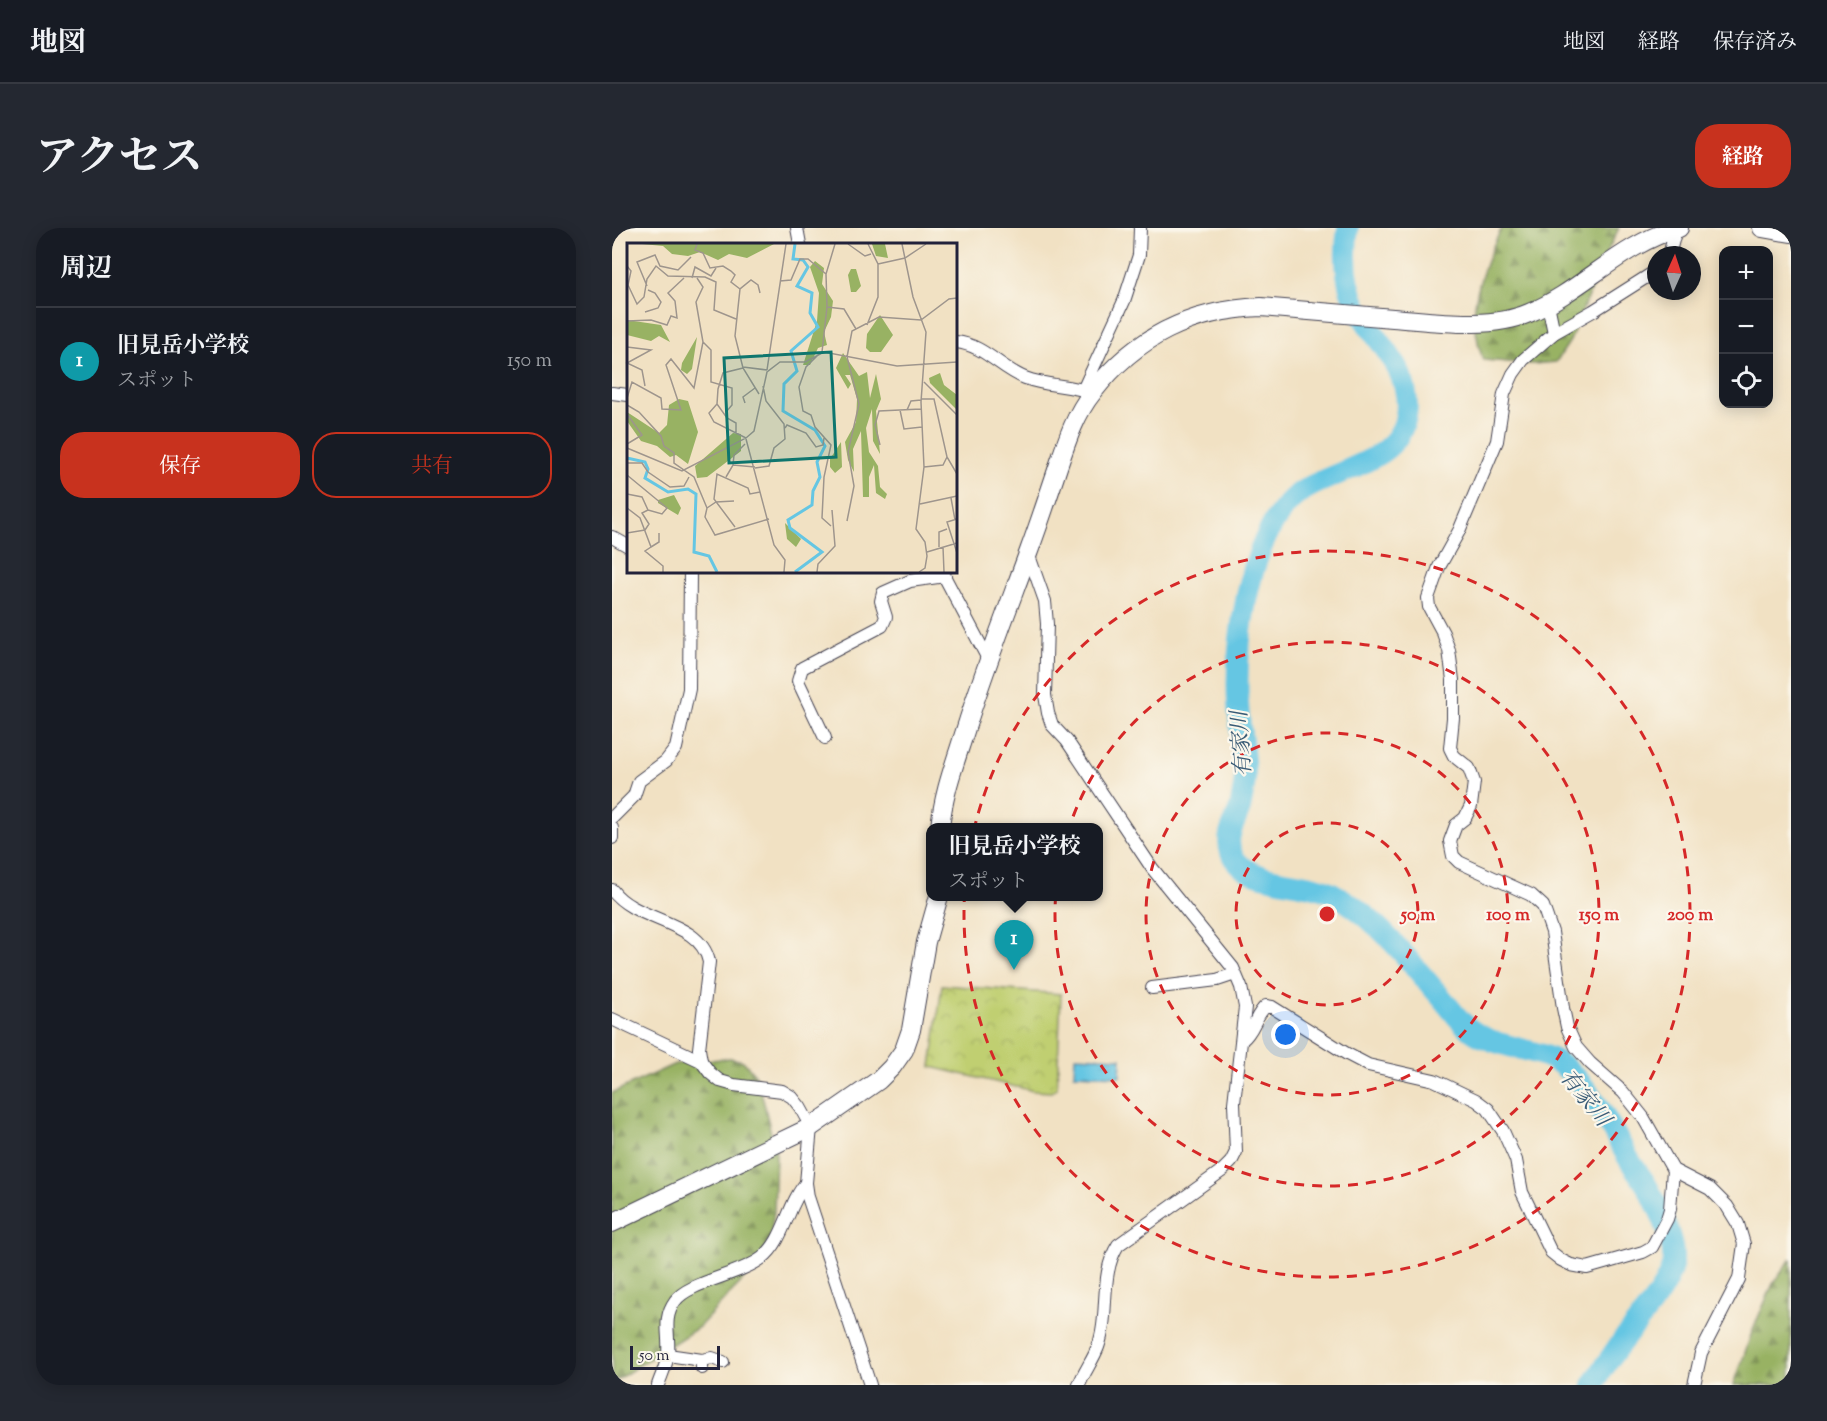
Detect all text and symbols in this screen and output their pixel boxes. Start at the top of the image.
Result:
text: 地図 [30,24,86,64]
text: 地図 [1563,28,1605,58]
text: 経路 [1638,28,1680,58]
text: 保存済み [1713,28,1797,58]
button: 経路 [1695,124,1791,188]
text: アクセス [36,130,203,190]
inset map [627,243,957,573]
north arrow [1647,246,1701,300]
map controls [1719,246,1773,408]
button: + [1719,246,1773,300]
text: 周辺 [60,251,112,288]
button: − [1719,300,1773,354]
text: 旧見岳小学校 [117,331,249,363]
text: 1 [76,347,83,376]
text: 150 m [507,347,552,376]
button: locate [1719,354,1773,408]
text: スポット [117,367,197,396]
button: 保存 [60,432,300,498]
button: 共有 [312,432,552,498]
water label: 有家川 [1225,708,1261,778]
popup [926,823,1103,901]
text: 旧見岳小学校 [948,832,1081,864]
text: スポット [948,868,1028,897]
text: 50 m [1399,903,1435,929]
text: 100 m [1486,903,1530,929]
text: 150 m [1579,903,1619,929]
text: 200 m [1667,903,1713,929]
centre of rings [1317,904,1337,924]
pin: 1 [994,920,1034,970]
your location [1271,1020,1300,1049]
water label: 有家川 [1550,1063,1618,1136]
scale bar [630,1343,720,1370]
text: 50 m [639,1345,670,1368]

